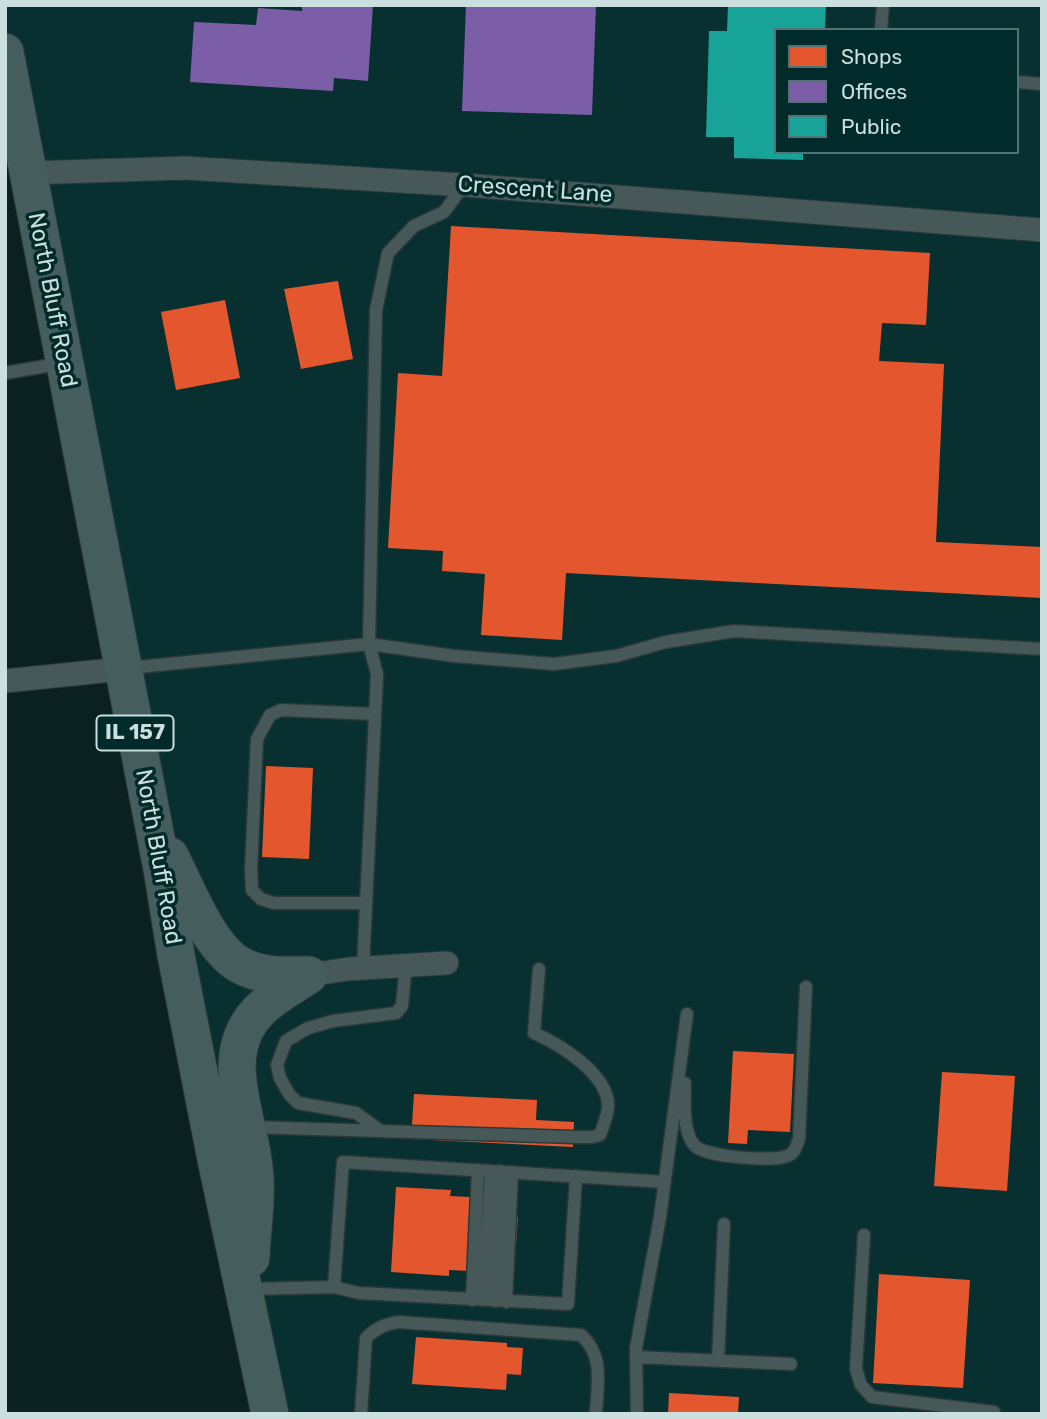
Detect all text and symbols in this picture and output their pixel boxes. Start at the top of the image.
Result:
legend [774,28,1019,154]
text: Shops [841,44,902,69]
text: Offices [841,79,907,104]
text: Public [841,114,901,139]
street label: Crescent Lane [457,171,613,209]
street label: North Bluff Road [22,210,82,390]
road number: IL 157 [96,716,174,750]
street label: North Bluff Road [129,767,187,947]

